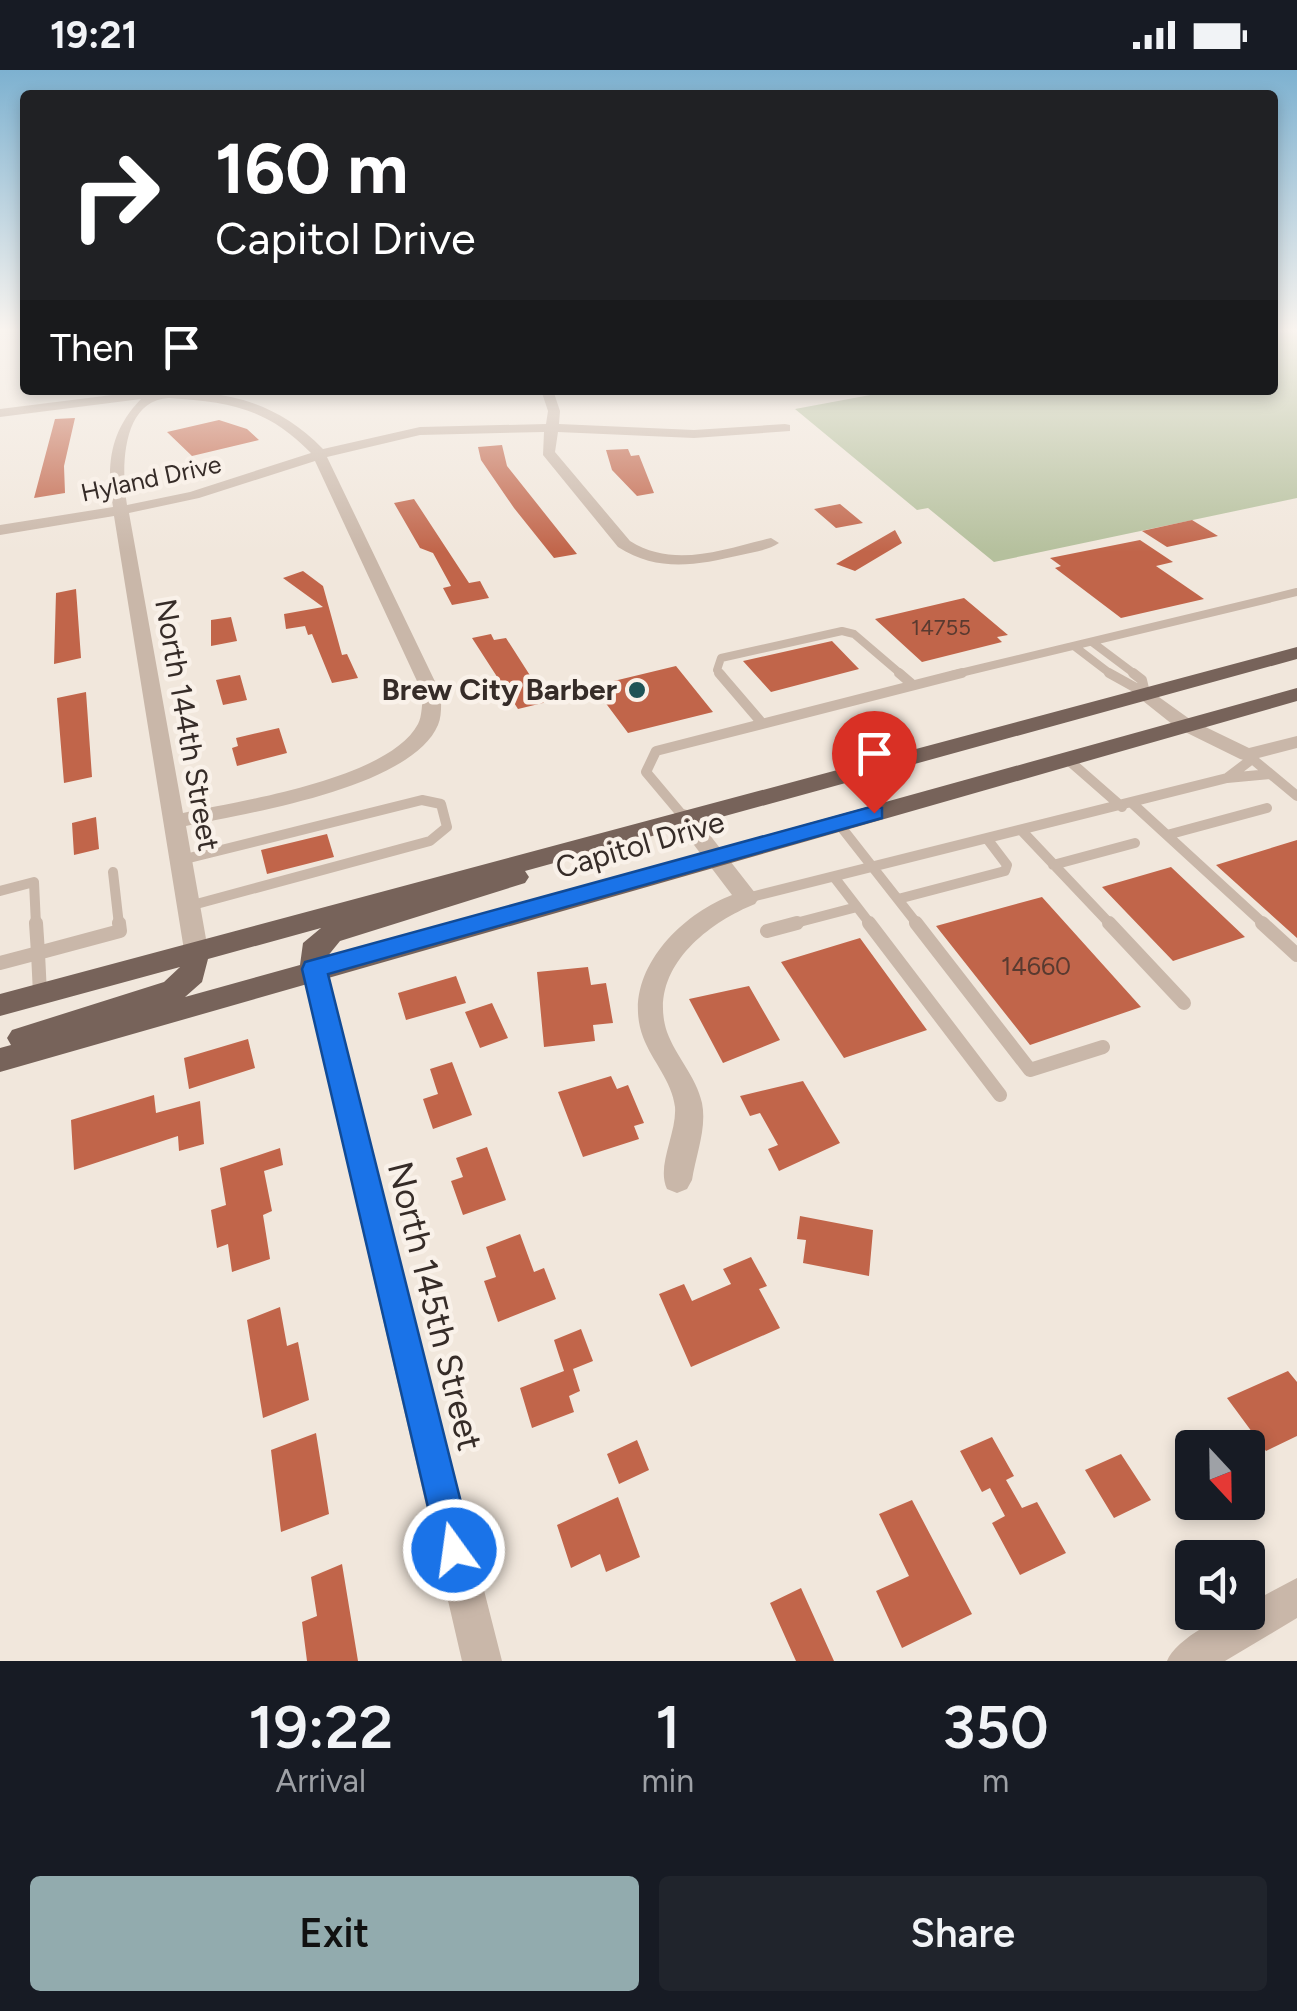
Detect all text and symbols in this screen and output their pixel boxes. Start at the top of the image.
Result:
text: 19:21 [50,12,138,58]
text: 160 m [215,126,408,211]
icon: right [50,130,180,260]
text: Capitol Drive [215,211,476,265]
icon: arrive [154,320,209,375]
text: Then [50,325,134,371]
street label: Hyland Drive [78,448,224,508]
street label: North 144th Street [147,596,228,854]
house number: 14755 [911,614,971,641]
place label: Brew City Barber [381,671,617,708]
marker: Brew City Barber [626,679,648,701]
pin [832,711,917,814]
icon: arrive [847,726,902,781]
street label: Capitol Drive [551,803,728,886]
house number: 14660 [1001,951,1071,981]
street label: North 145th Street [379,1157,491,1455]
north arrow [1175,1430,1265,1520]
map controls [1175,1430,1265,1630]
position arrow [402,1498,506,1602]
button: sound [1175,1540,1265,1630]
text: 19:22 [248,1691,393,1763]
text: 1 [655,1691,680,1763]
text: 350 [942,1691,1049,1763]
text: Arrival [276,1762,366,1800]
text: min [642,1762,694,1800]
text: m [982,1762,1009,1800]
button: Exit [30,1876,639,1991]
button: Share [659,1876,1267,1991]

